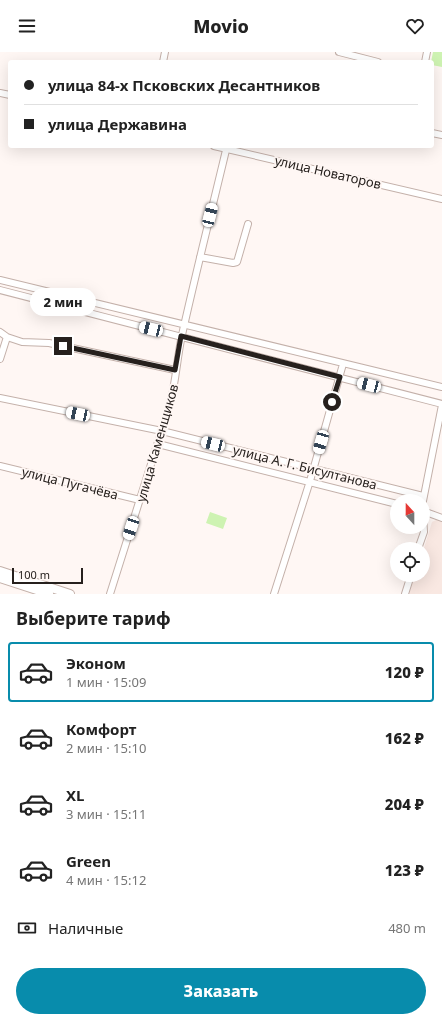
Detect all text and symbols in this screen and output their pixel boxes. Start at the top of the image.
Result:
text: Movio [193,14,249,38]
icon: menu [16,15,38,37]
icon: heart [404,15,426,37]
text: улица 84-х Псковских Десантников [48,75,320,95]
text: улица Державина [48,114,187,134]
street label: улица Новаторов [273,151,383,193]
car [201,202,219,228]
callout: 2 мин [30,288,96,316]
text: 2 мин [43,293,83,311]
car [138,320,164,338]
route end [54,337,72,355]
car [356,376,382,394]
street label: улица Каменщиков [132,382,182,504]
route start [323,393,341,411]
car [65,406,91,422]
car [312,429,330,455]
car [200,435,226,453]
street label: улица А. Г. Бисултанова [231,440,379,494]
street label: улица Пугачёва [20,462,120,504]
north arrow [390,494,430,534]
map controls [390,494,430,582]
car [122,515,140,541]
button: locate [390,542,430,582]
scale bar [12,566,83,585]
text: 100 m [18,567,50,582]
text: Выберите тариф [16,606,171,630]
text: Эконом [66,653,126,673]
icon: car [18,654,54,690]
text: 120 ₽ [385,662,424,682]
text: 1 мин · 15:09 [66,673,146,691]
text: Комфорт [66,719,136,739]
icon: car [18,720,54,756]
text: 162 ₽ [385,728,424,748]
text: 2 мин · 15:10 [66,739,146,757]
text: XL [66,785,84,805]
icon: car [18,786,54,822]
text: 204 ₽ [385,794,424,814]
text: 3 мин · 15:11 [66,805,146,823]
text: Green [66,851,111,871]
icon: car [18,852,54,888]
text: 123 ₽ [385,860,424,880]
text: 4 мин · 15:12 [66,871,146,889]
icon: cash [16,917,38,939]
text: Наличные [48,918,123,938]
text: 480 m [388,919,426,937]
button: Заказать [16,968,426,1014]

